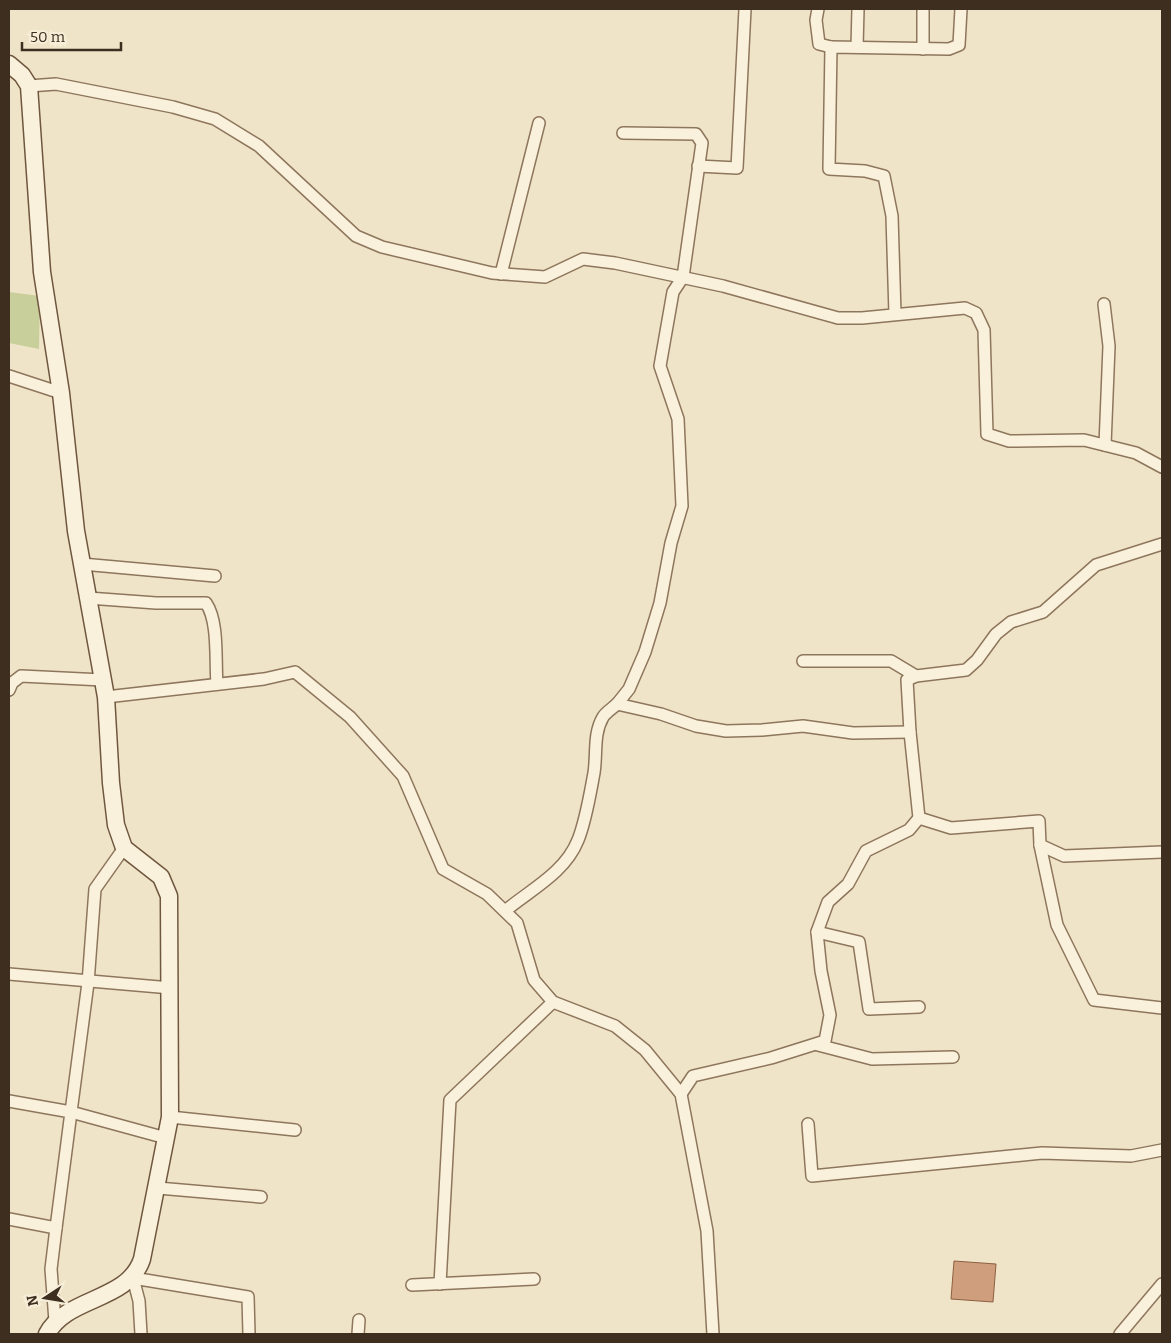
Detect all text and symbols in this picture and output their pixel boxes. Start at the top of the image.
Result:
scale bar [22,20,121,52]
text: 50 m [30,28,66,46]
north arrow [20,1273,70,1323]
text: N [23,1293,42,1308]

